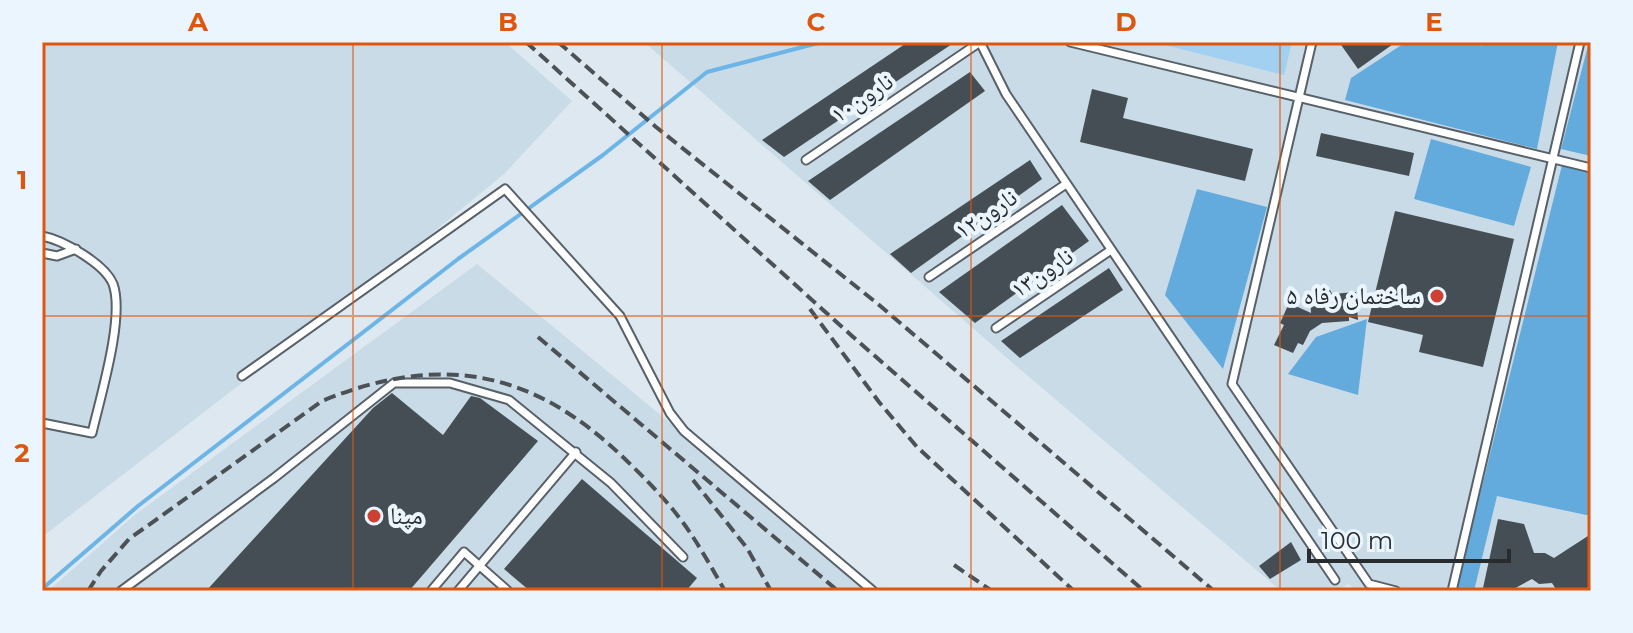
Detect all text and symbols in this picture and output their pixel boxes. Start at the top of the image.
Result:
text: A [187,6,209,38]
text: B [498,6,518,38]
text: C [807,6,826,38]
text: D [1115,6,1137,38]
text: E [1425,6,1443,38]
street label: نارون۱۰ [825,66,898,129]
text: 1 [17,164,27,196]
street label: نارون۱۲ [949,182,1022,245]
street label: نارون۱۳ [1005,241,1078,304]
place label: ۵ ساختمان رفاه [1287,281,1421,310]
marker: ۵ ساختمان رفاه [1428,287,1446,305]
text: 2 [14,437,30,469]
place label: مپنا [390,501,423,530]
marker: مپنا [365,507,383,525]
scale bar [1309,513,1509,563]
text: 100 m [1321,526,1393,555]

